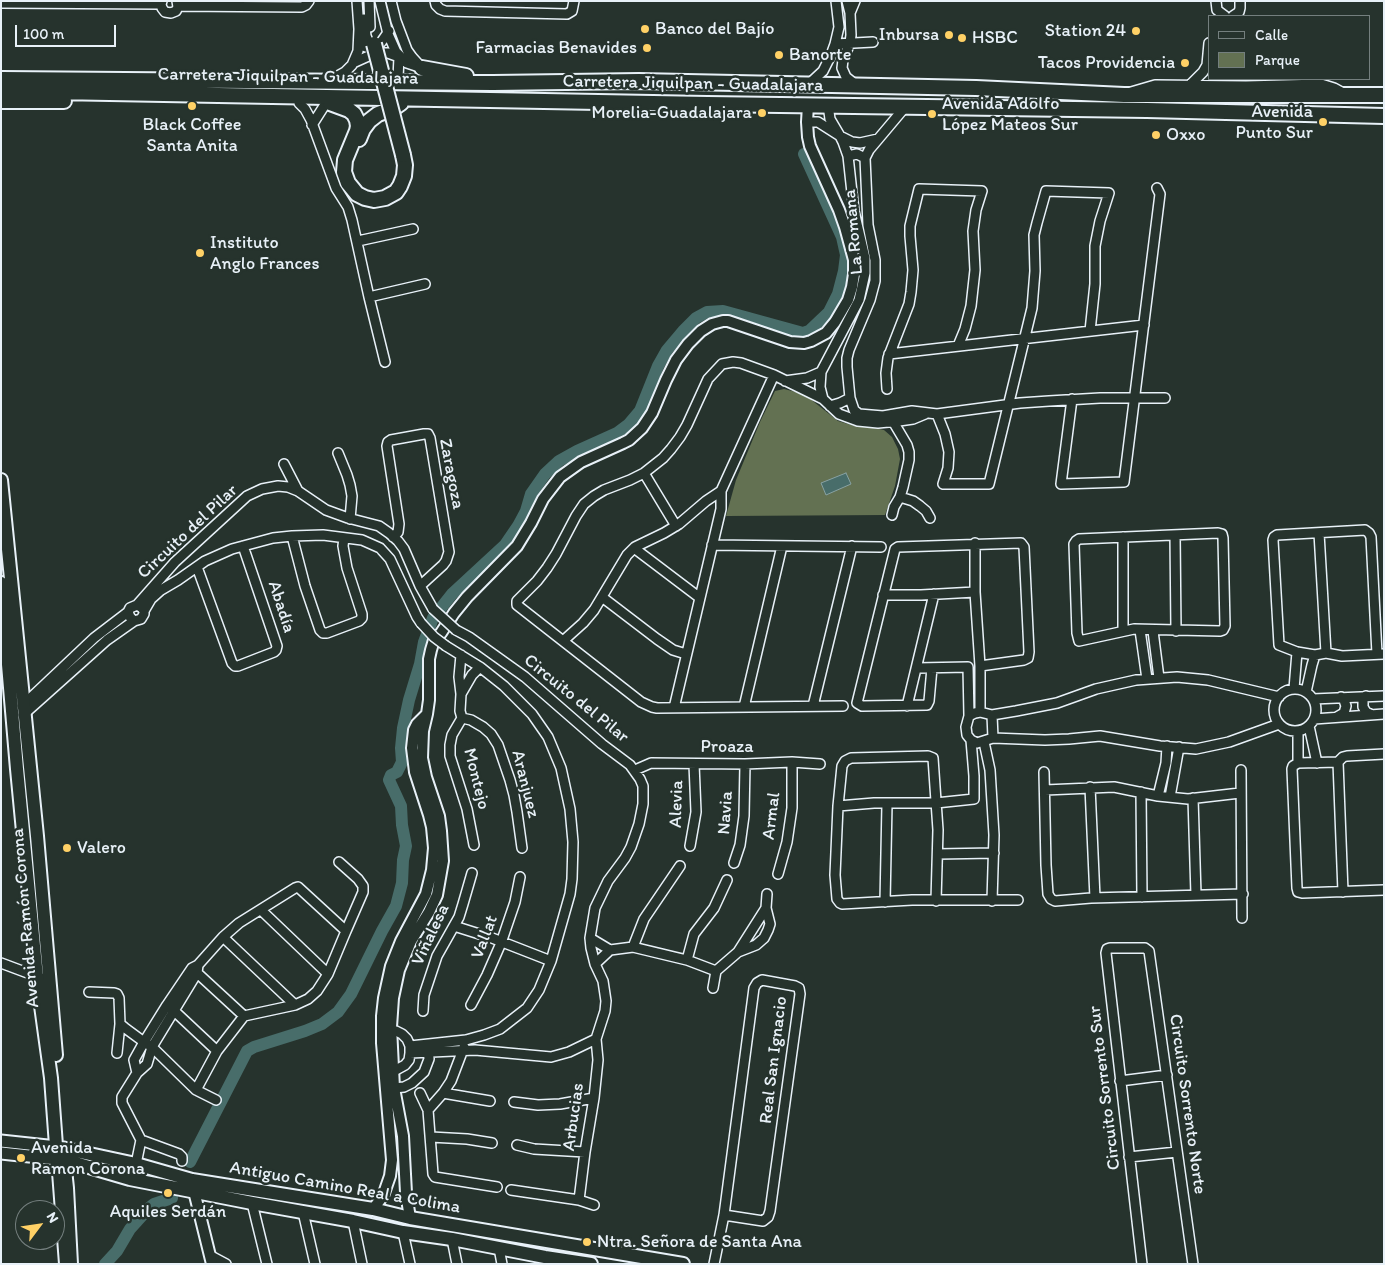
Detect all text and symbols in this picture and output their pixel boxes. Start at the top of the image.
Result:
scale bar [18,15,119,47]
legend [1208,15,1370,80]
place label: Banco del Bajío [655,18,774,40]
place label: Station 24 [1045,20,1126,42]
marker: Banco del Bajío [639,23,651,35]
place label: Inbursa [879,24,939,46]
text: 100 m [23,25,64,43]
marker: Station 24 [1130,25,1142,37]
text: Calle [1255,26,1288,44]
place label: HSBC [972,27,1018,49]
marker: Inbursa [943,29,955,41]
marker: HSBC [956,32,968,44]
place label: Farmacias Benavides [476,37,637,59]
marker: Farmacias Benavides [641,42,653,54]
place label: Banorte [789,44,852,66]
marker: Banorte [773,49,785,61]
text: Parque [1255,51,1300,69]
place label: Tacos Providencia [1038,52,1175,74]
marker: Tacos Providencia [1179,57,1191,69]
street label: Carretera Jiquilpan - Guadalajara [157,64,419,90]
street label: Carretera Jiquilpan - Guadalajara [562,71,824,97]
place label: Avenida Adolfo López Mateos Sur [942,93,1078,136]
marker: Black Coffee Santa Anita [186,100,198,112]
place label: Avenida Punto Sur [1235,101,1313,144]
place label: Morelia-Guadalajara [592,102,752,124]
marker: Morelia-Guadalajara [756,107,768,119]
marker: Avenida Adolfo López Mateos Sur [926,108,938,120]
place label: Black Coffee Santa Anita [143,114,241,156]
marker: Avenida Punto Sur [1317,116,1329,128]
place label: Oxxo [1166,124,1206,146]
marker: Oxxo [1150,129,1162,141]
street label: La Romana [840,189,868,275]
place label: Instituto Anglo Frances [210,232,319,274]
marker: Instituto Anglo Frances [194,247,206,259]
street label: Zaragoza [434,437,468,511]
street label: Circuito del Pilar [133,480,243,584]
street label: Abadía [262,578,300,636]
street label: Circuito del Pilar [519,650,633,748]
street label: Proaza [700,736,754,758]
street label: Montejo [458,746,494,812]
street label: Aranjuez [506,748,544,820]
street label: Alevia [665,780,689,828]
street label: Navia [714,790,738,836]
street label: Armal [758,791,786,841]
street label: Avenida Ramón Corona [7,827,45,1009]
place label: Valero [77,837,126,859]
marker: Valero [61,842,73,854]
street label: Viñalesa [407,901,455,969]
street label: Vallat [467,912,503,962]
street label: Real San Ignacio [755,995,793,1125]
street label: Circuito Sorrento Sur [1084,1005,1126,1171]
street label: Circuito Sorrento Norte [1164,1013,1210,1195]
street label: Arbucias [559,1082,589,1152]
place label: Avenida Ramon Corona [31,1137,145,1180]
marker: Avenida Ramon Corona [15,1152,27,1164]
street label: Antiguo Camino Real a Colima [228,1157,462,1219]
marker: Aquiles Serdán [162,1187,174,1199]
north arrow [15,1200,65,1250]
place label: Aquiles Serdán [110,1201,226,1223]
text: N [43,1209,62,1226]
place label: Ntra. Señora de Santa Ana [597,1231,802,1253]
marker: Ntra. Señora de Santa Ana [581,1236,593,1248]

